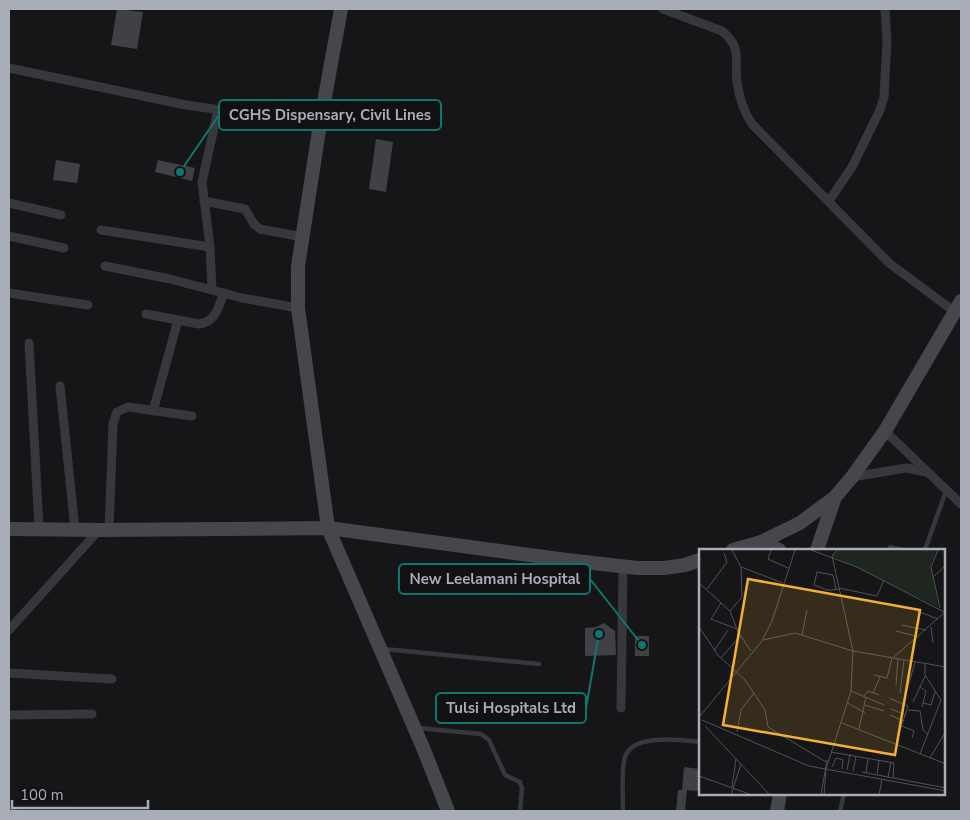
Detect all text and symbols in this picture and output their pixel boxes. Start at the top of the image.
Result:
callout: CGHS Dispensary, Civil Lines [219,100,441,130]
text: CGHS Dispensary, Civil Lines [229,105,431,125]
inset map [699,549,945,795]
callout: New Leelamani Hospital [399,564,590,594]
text: New Leelamani Hospital [410,569,581,589]
callout: Tulsi Hospitals Ltd [436,693,586,723]
text: Tulsi Hospitals Ltd [446,698,576,718]
scale bar [12,778,149,810]
text: 100 m [20,785,64,805]

